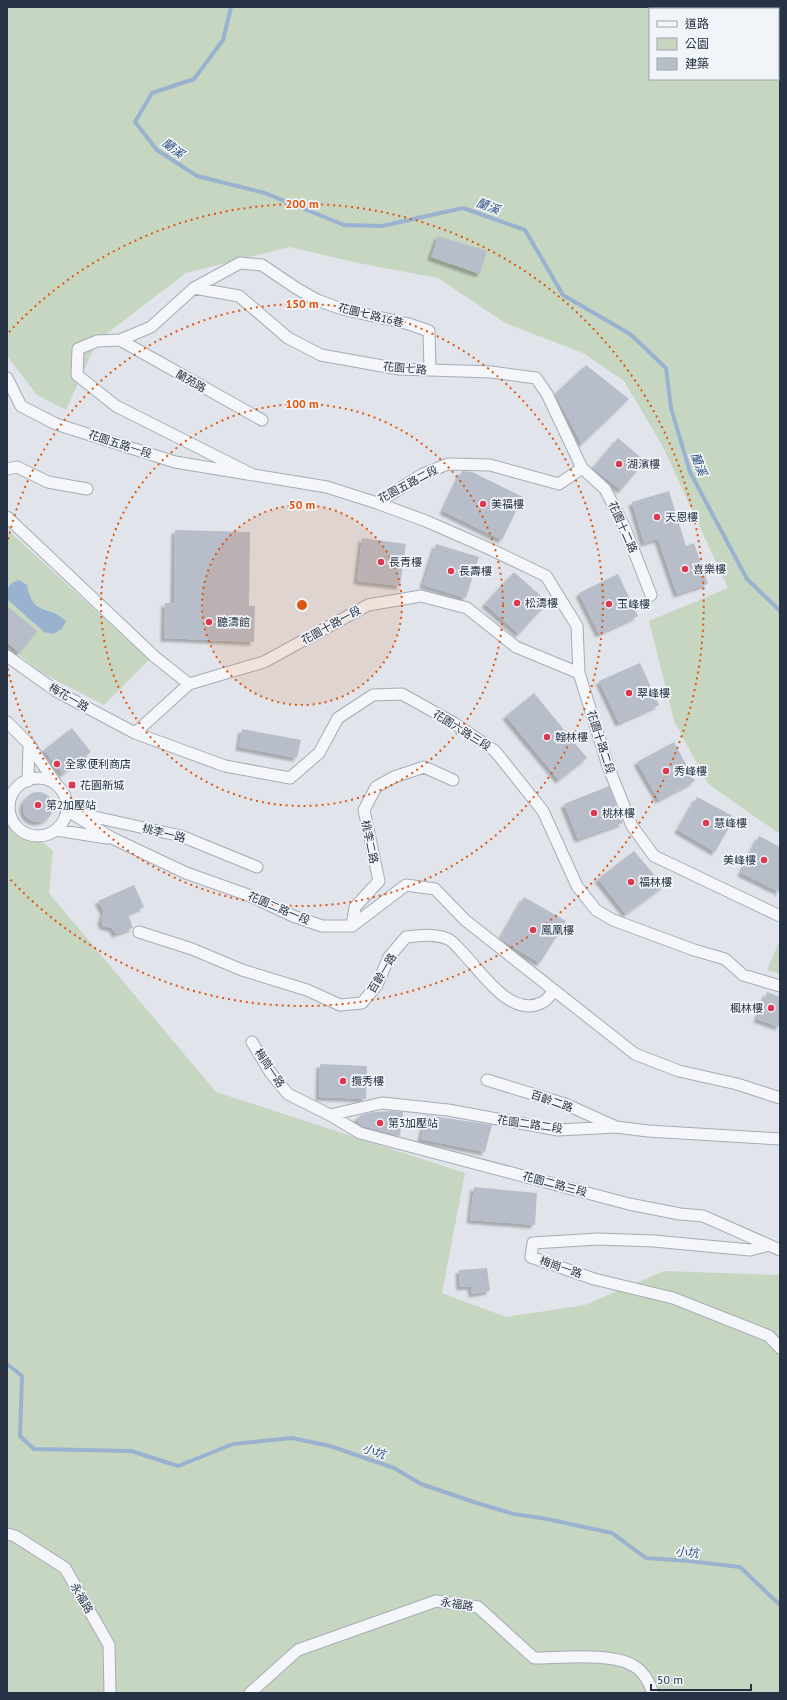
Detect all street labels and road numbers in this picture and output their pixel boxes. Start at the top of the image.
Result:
street label: 花園七路16巷 [337,300,405,330]
street label: 花園七路 [382,359,428,377]
street label: 蘭苑路 [173,367,209,395]
street label: 花園五路一段 [86,427,154,461]
street label: 花園五路二段 [376,462,440,506]
street label: 花園十二路 [605,499,641,555]
street label: 花園十路一段 [299,603,363,647]
street label: 梅花一路 [46,680,92,714]
street label: 花園六路三段 [430,707,494,753]
street label: 花園十路二段 [584,708,618,776]
street label: 桃李二路 [359,819,381,865]
street label: 桃李一路 [141,821,187,845]
street label: 花園二路一段 [246,889,312,927]
street label: 百齡一路 [365,951,399,995]
street label: 梅崗一路 [252,1046,288,1090]
street label: 百齡二路 [529,1087,575,1115]
street label: 花園二路二段 [496,1112,564,1136]
street label: 花園二路三段 [521,1169,589,1199]
street label: 梅崗一路 [538,1253,584,1281]
street label: 永福路 [68,1580,96,1616]
street label: 永福路 [440,1595,474,1613]

